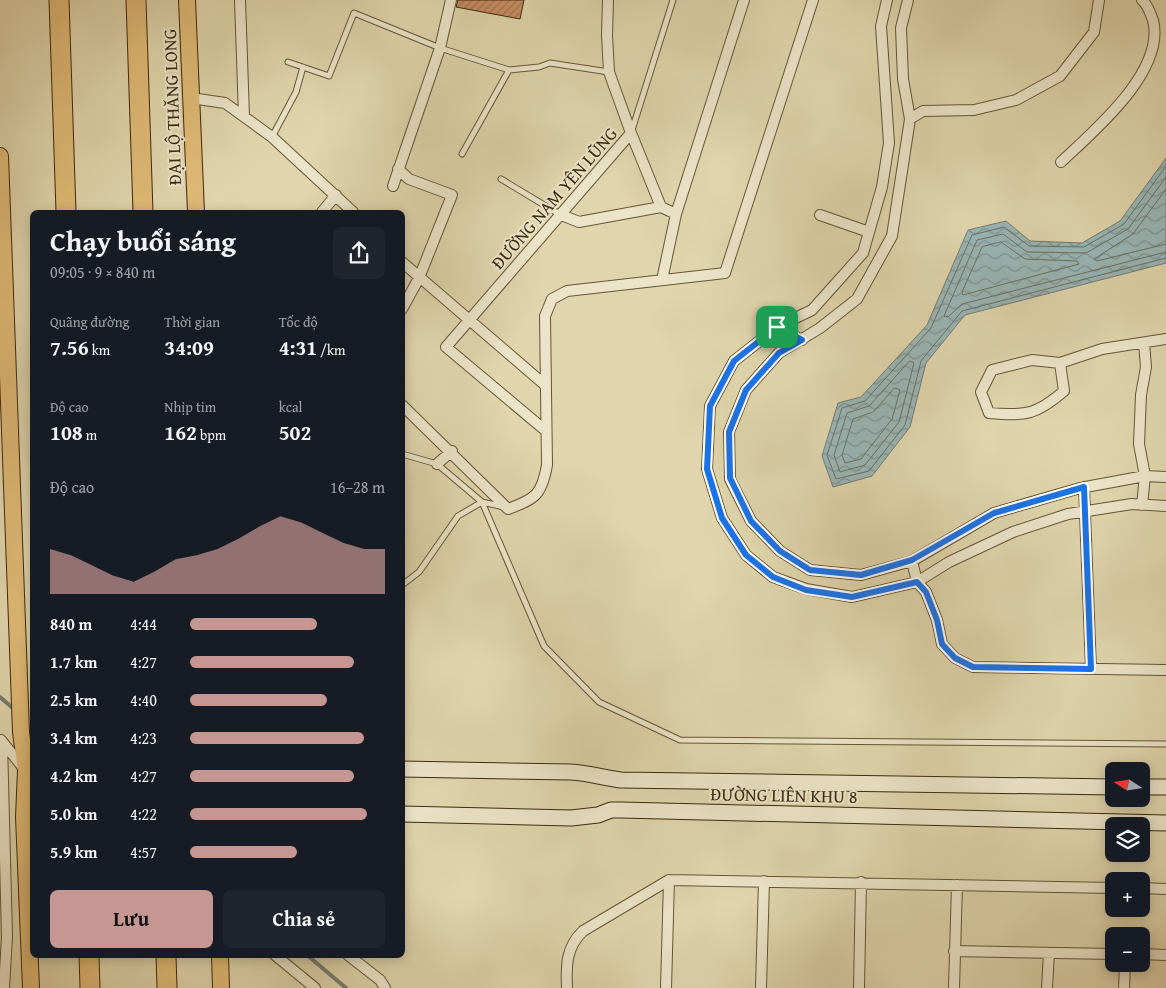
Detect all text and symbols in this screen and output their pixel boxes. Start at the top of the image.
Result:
street label: ĐẠI LỘ THĂNG LONG [156,28,188,186]
street label: ĐƯỜNG NAM YÊN LŨNG [484,121,624,275]
text: Chạy buổi sáng [50,220,236,261]
button: share [333,227,385,279]
text: 09:05 · 9 × 840 m [50,260,155,284]
pin [756,306,798,348]
text: Quãng đường [50,312,130,332]
text: Thời gian [164,312,220,332]
text: Tốc độ [279,312,318,332]
icon: arrive [763,313,791,341]
text: 7.56 [50,332,89,363]
text: 34:09 [164,332,214,363]
text: 4:31 [279,332,317,363]
text: km [89,340,110,360]
text: /km [317,340,345,360]
text: Độ cao [50,397,89,417]
text: Nhịp tim [164,397,216,417]
text: kcal [279,397,303,417]
text: 108 [50,417,83,448]
text: 162 [164,417,197,448]
text: 502 [279,417,311,448]
text: m [83,425,97,445]
text: bpm [197,425,226,445]
text: Độ cao [50,475,94,499]
text: 16–28 m [330,475,385,499]
text: 840 m [50,612,92,636]
text: 4:44 [130,612,157,636]
text: 1.7 km [50,650,97,674]
text: 4:27 [130,650,157,674]
text: 2.5 km [50,688,97,712]
text: 4:40 [130,688,157,712]
text: 3.4 km [50,726,97,750]
text: 4:23 [130,726,157,750]
north arrow [1105,762,1150,808]
map controls [1105,762,1150,972]
text: 4.2 km [50,764,97,788]
text: 4:27 [130,764,157,788]
street label: ĐƯỜNG LIÊN KHU 8 [710,780,858,810]
text: 5.0 km [50,802,97,826]
text: 4:22 [130,802,157,826]
button: layers [1105,817,1150,862]
text: 5.9 km [50,840,97,864]
text: 4:57 [130,840,157,864]
button: + [1105,872,1150,917]
button: Lưu [50,890,213,948]
button: Chia sẻ [223,890,385,948]
button: − [1105,927,1150,972]

